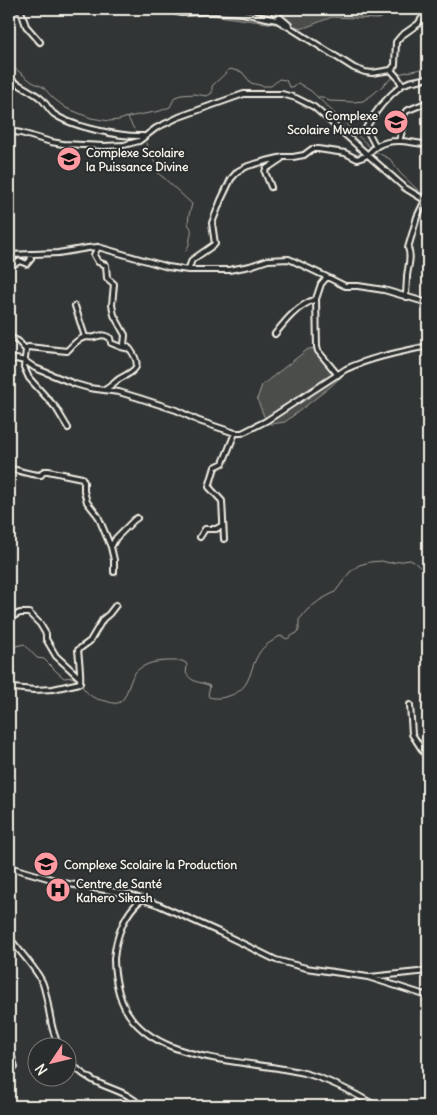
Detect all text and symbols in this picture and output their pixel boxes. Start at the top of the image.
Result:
place label: Complexe Scolaire Mwanzo [287,108,379,137]
school or university icon: Complexe Scolaire Mwanzo [383,109,409,135]
place label: Complexe Scolaire la Puissance Divine [86,145,189,174]
school or university icon: Complexe Scolaire la Puissance Divine [56,146,82,172]
school or university icon: Complexe Scolaire la Production [33,851,59,877]
place label: Complexe Scolaire la Production [64,857,237,873]
place label: Centre de Santé Kahero Sikash [76,876,162,905]
hospital icon: Centre de Santé Kahero Sikash [45,877,71,903]
north arrow [28,1038,78,1088]
text: N [31,1060,52,1079]

